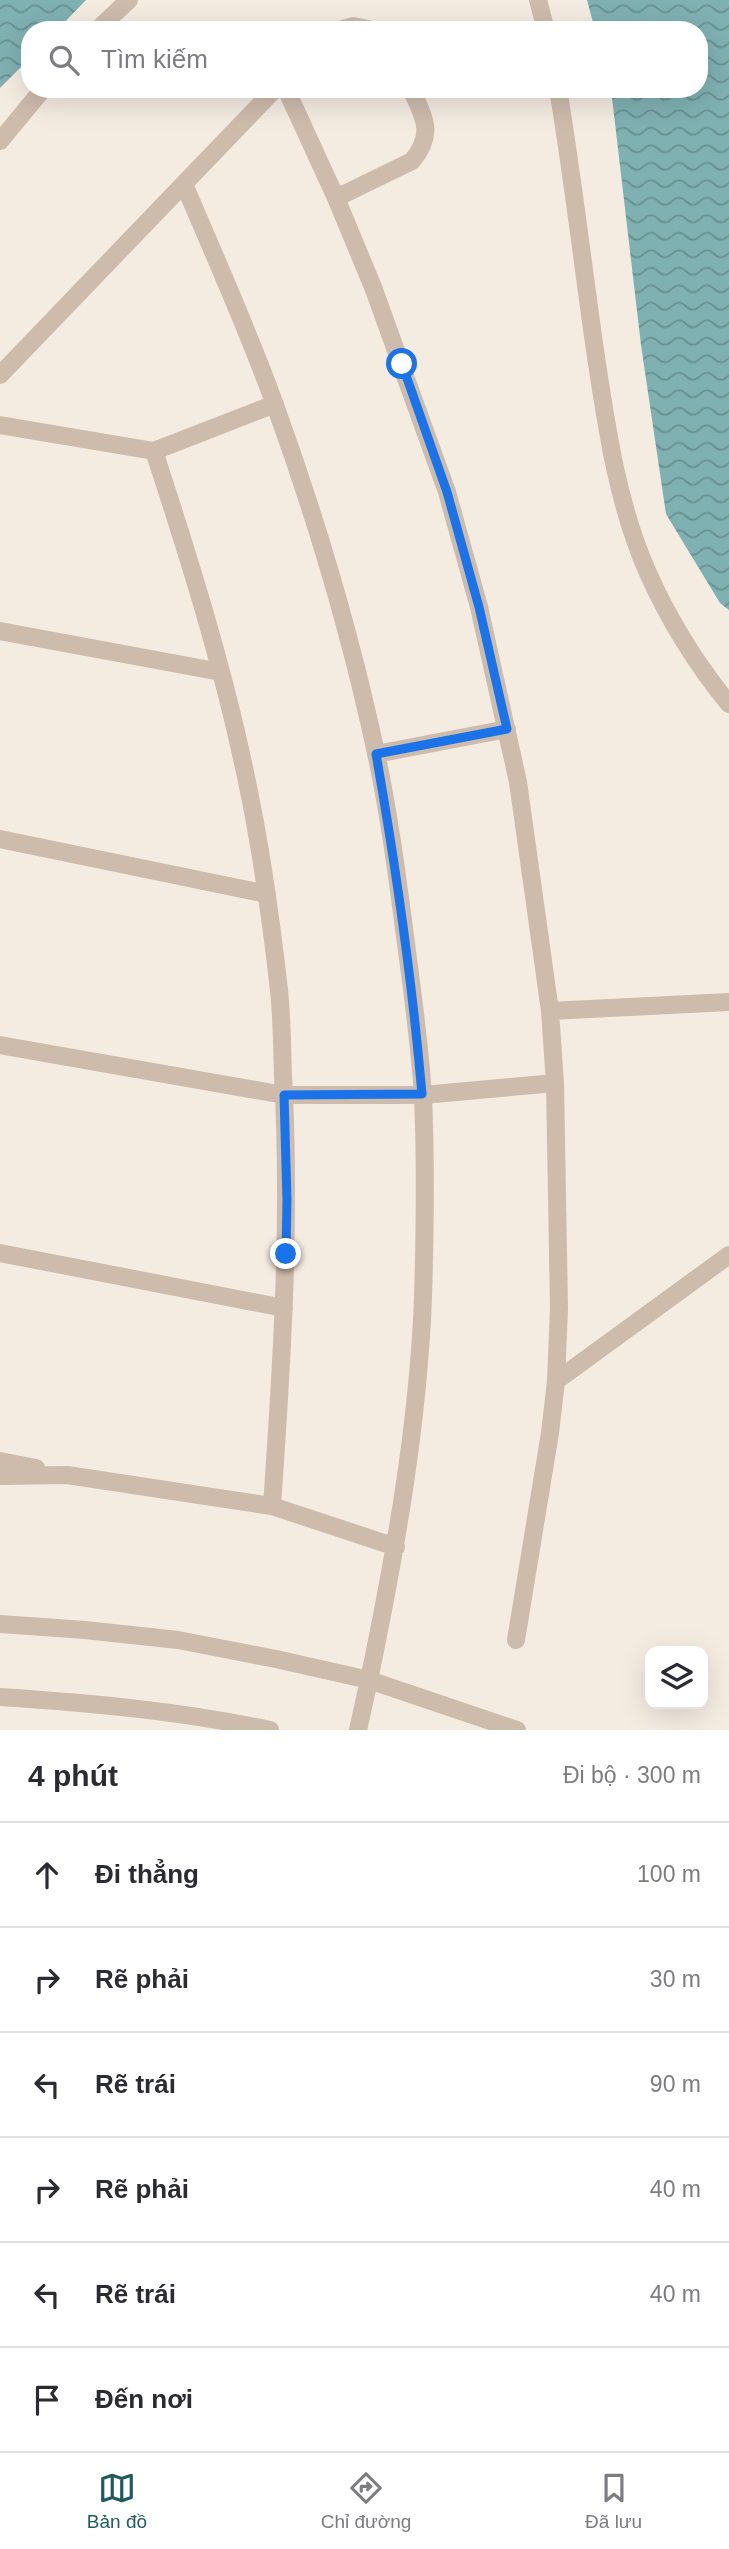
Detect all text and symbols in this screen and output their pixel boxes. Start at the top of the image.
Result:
search box [21,21,708,98]
icon: search [45,41,83,79]
text: Tìm kiếm [101,44,208,74]
route start [386,348,417,379]
route end [270,1238,301,1269]
map controls [645,1646,708,1709]
button: layers [645,1646,708,1709]
text: 4 phút [28,1759,118,1792]
text: Đi bộ · 300 m [563,1762,701,1788]
icon: ahead [28,1856,66,1894]
text: Đi thẳng [95,1859,199,1889]
text: 100 m [637,1861,701,1887]
icon: right [28,1961,66,1999]
text: Rẽ phải [95,1964,189,1994]
text: 30 m [650,1966,701,1992]
icon: left [28,2066,66,2104]
text: Rẽ trái [95,2069,176,2099]
text: 90 m [650,2071,701,2097]
icon: right [28,2171,66,2209]
text: Rẽ phải [95,2174,189,2204]
text: 40 m [650,2176,701,2202]
icon: left [28,2276,66,2314]
text: Rẽ trái [95,2279,176,2309]
text: 40 m [650,2281,701,2307]
icon: arrive [28,2381,66,2419]
text: Đến nơi [95,2384,193,2414]
tab: Bản đồ [87,2469,147,2533]
tab: Chỉ đường [321,2469,411,2533]
tab: Đã lưu [585,2469,642,2533]

